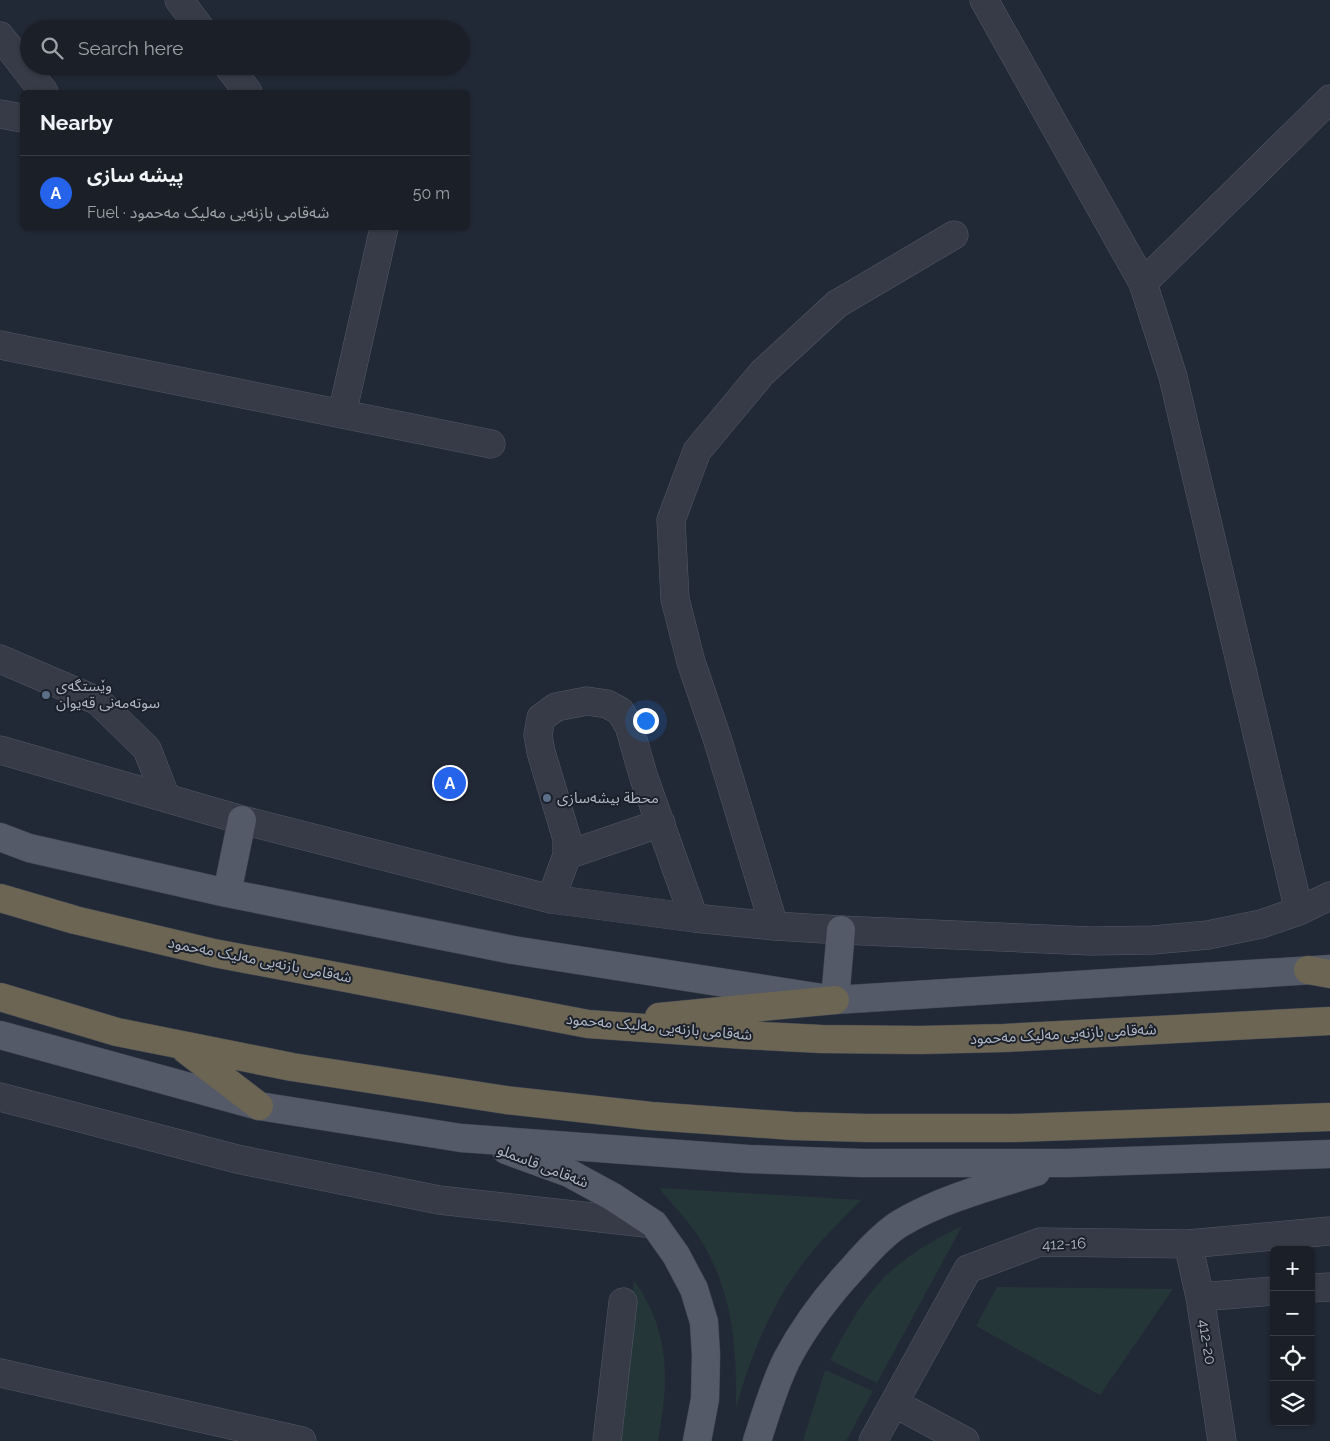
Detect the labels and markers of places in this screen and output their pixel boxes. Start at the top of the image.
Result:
place label: وێستگەی سوتەمەنی قەیوان [56,677,160,712]
marker: وێستگەی سوتەمەنی قەیوان [40,689,52,701]
pin: A [434,764,466,802]
place label: محطة بیشەسازی [557,789,659,807]
marker: محطة بیشەسازی [541,792,553,804]

